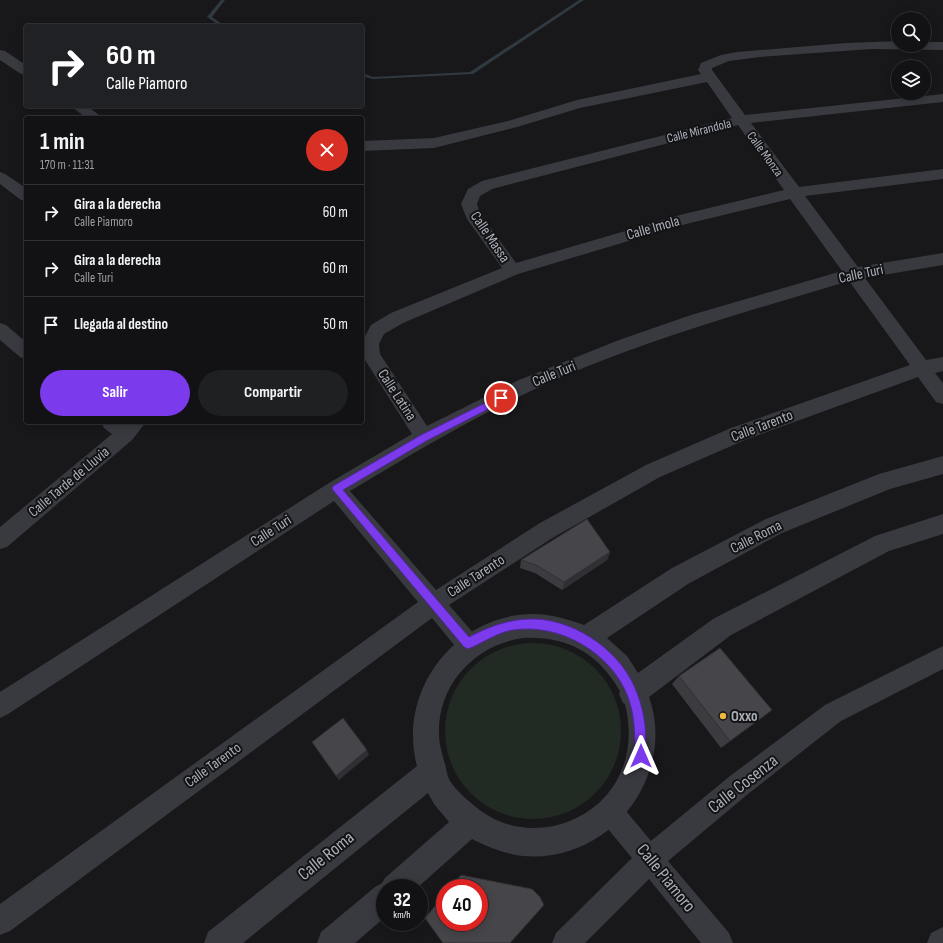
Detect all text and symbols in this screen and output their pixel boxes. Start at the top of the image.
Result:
map controls [891,12,931,100]
button: search [891,12,931,52]
text: 60 m [106,39,155,72]
icon: right [40,40,92,92]
button: layers [891,60,931,100]
text: Calle Piamoro [106,73,187,94]
street label: Calle Mirandola [665,115,733,147]
text: 1 min [40,127,85,156]
street label: Calle Monza [743,128,787,180]
button: close [306,129,348,171]
text: 170 m · 11:31 [40,157,94,173]
text: Gira a la derecha [74,195,161,214]
icon: right [40,202,62,224]
text: 60 m [323,203,348,222]
street label: Calle Massa [466,208,514,266]
street label: Calle Imola [624,211,682,245]
text: Calle Piamoro [74,214,133,230]
text: Gira a la derecha [74,251,161,270]
icon: right [40,258,62,280]
text: 60 m [323,259,348,278]
street label: Calle Turi [837,260,885,288]
text: Calle Turi [74,270,113,286]
icon: arrive [40,314,62,336]
text: Llegada al destino [74,315,168,334]
text: 50 m [323,315,348,334]
street label: Calle Turi [529,357,579,391]
street label: Calle Latina [373,366,421,425]
button: Salir [40,370,190,416]
button: Compartir [198,370,348,416]
pin [484,381,518,415]
icon: arrive [490,387,512,409]
street label: Calle Tarento [728,405,796,447]
street label: Calle Tarde de Lluvia [25,442,114,521]
street label: Calle Turi [247,511,295,551]
street label: Calle Roma [727,516,785,558]
street label: Calle Tarento [444,550,508,602]
place label: Oxxo [731,707,758,726]
marker: Oxxo [718,711,728,721]
position arrow [620,735,662,777]
street label: Calle Tarento [181,738,245,792]
street label: Calle Cosenza [704,750,782,818]
street label: Calle Roma [294,827,358,885]
street label: Calle Piamoro [632,840,700,916]
speed limit sign: 40 [436,879,488,931]
text: 32 [393,888,411,912]
text: km/h [393,909,411,921]

